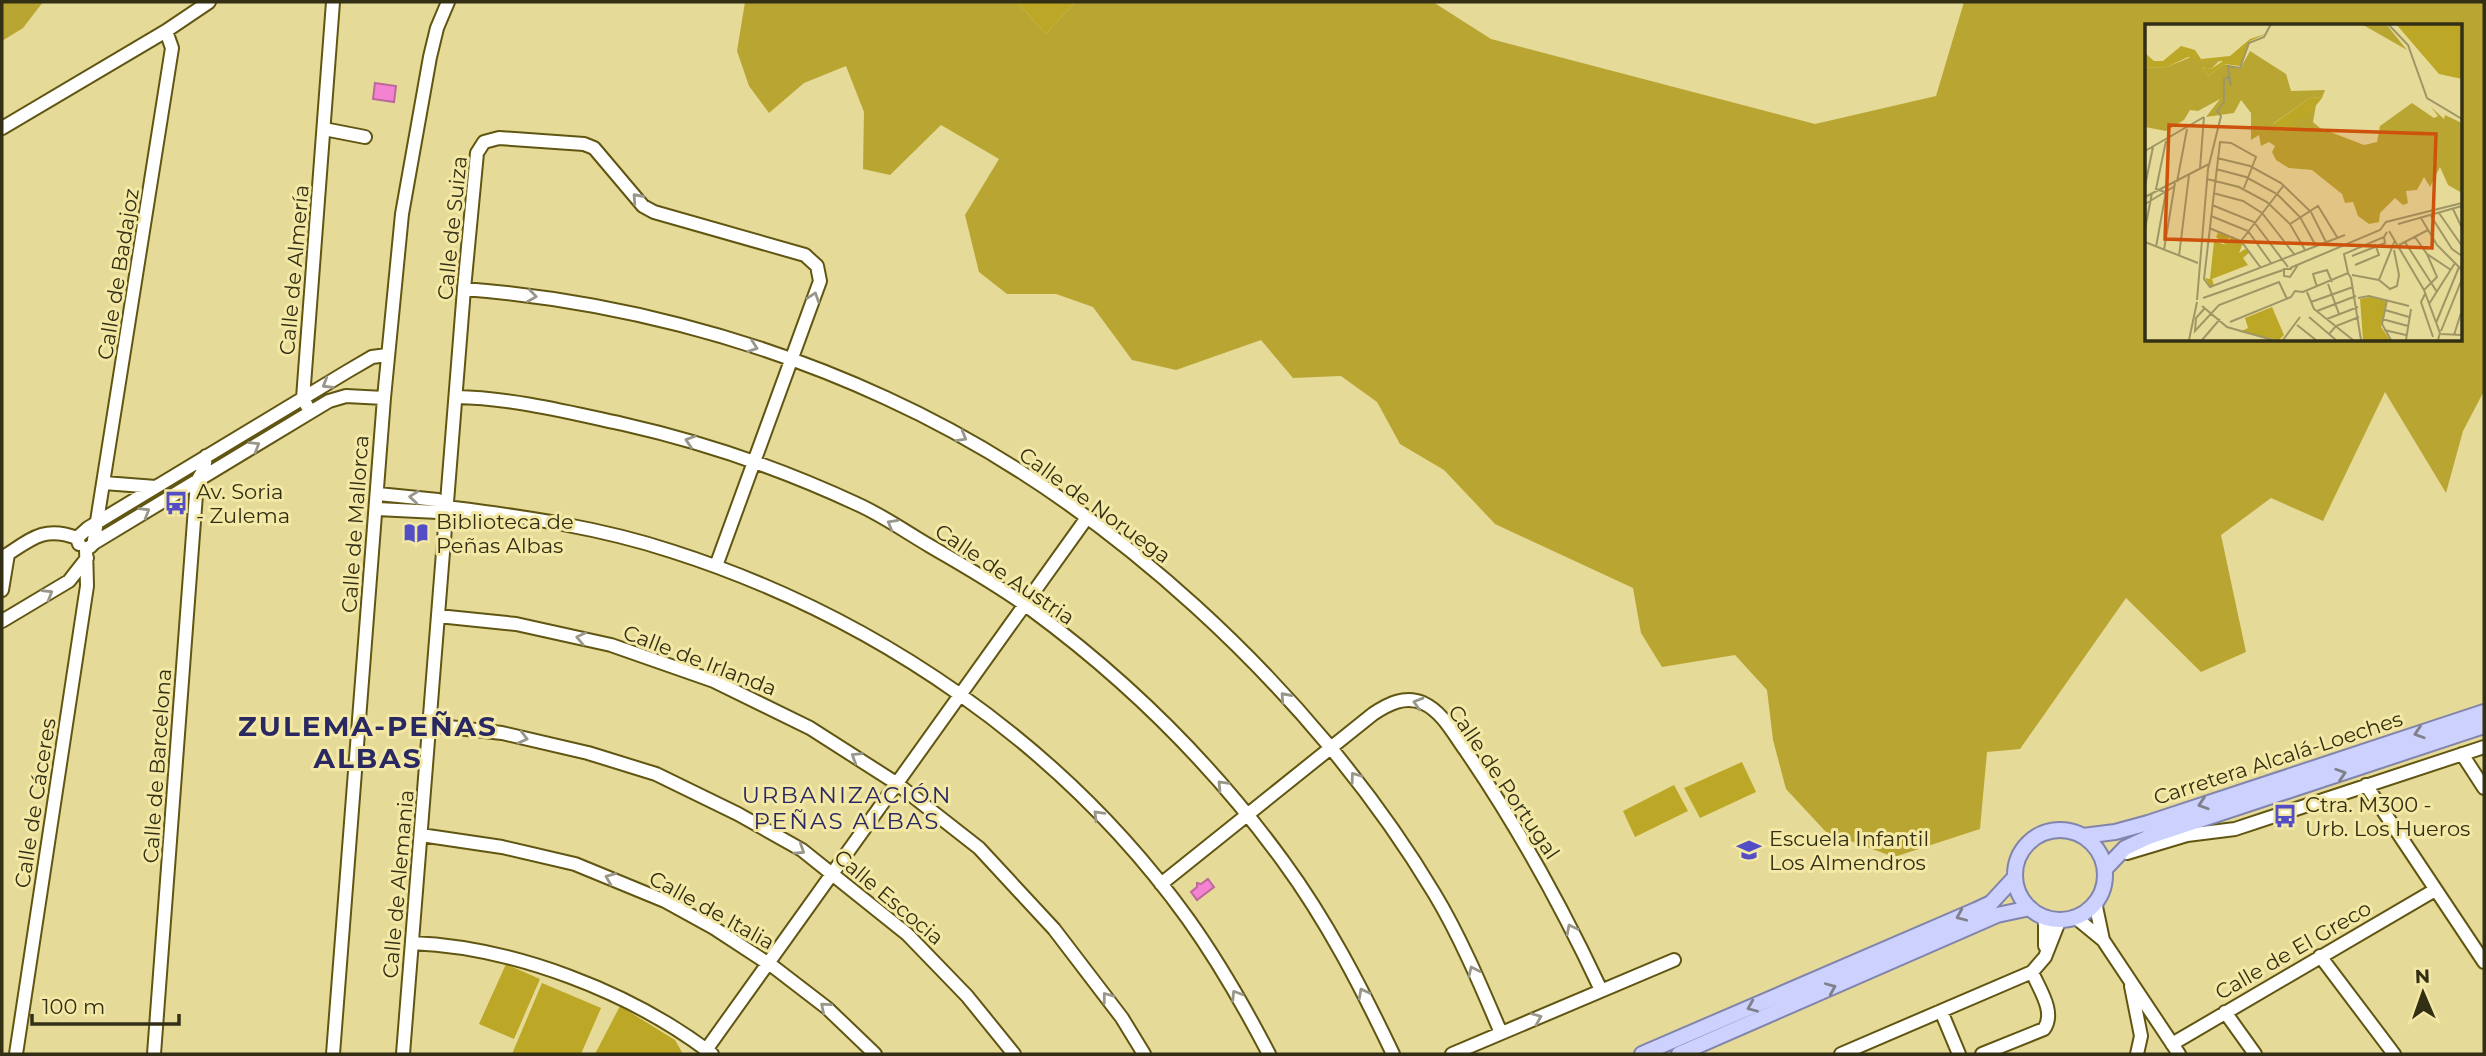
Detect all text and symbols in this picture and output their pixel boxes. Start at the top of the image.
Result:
inset map [2145,24,2462,341]
street label: Calle de Suiza [432,155,472,301]
street label: Calle de Almería [274,184,314,356]
street label: Calle de Badajoz [92,186,144,362]
one-way arrow [633,193,645,206]
one-way arrow [526,288,538,303]
one-way arrow [806,291,820,303]
one-way arrow [747,339,759,354]
one-way arrow [321,376,334,389]
one-way arrow [954,429,967,442]
street label: Calle de Mallorca [336,434,374,614]
one-way arrow [684,435,696,449]
one-way arrow [248,441,261,454]
street label: Calle de Noruega [1014,442,1176,568]
place label: Av. Soria - Zulema [196,479,290,528]
bus stop icon: Av. Soria - Zulema [162,489,190,517]
one-way arrow [408,490,420,505]
one-way arrow [138,507,151,520]
place label: Biblioteca de Peñas Albas [436,509,574,558]
street label: Calle de Austria [930,518,1080,630]
library icon: Biblioteca de Peñas Albas [402,519,430,547]
one-way arrow [887,519,900,532]
one-way arrow [41,589,54,602]
street label: Calle de Irlanda [620,619,780,701]
one-way arrow [575,632,587,647]
street label: Calle de Barcelona [138,668,176,864]
one-way arrow [1281,692,1293,705]
one-way arrow [1412,697,1424,712]
street label: Calle de Portugal [1443,700,1565,864]
street label: Carretera Alcalá-Loeches [2150,706,2406,810]
district label: ZULEMA-PEÑAS ALBAS [238,709,498,775]
street label: Calle de Cáceres [9,716,61,890]
one-way arrow [2414,725,2426,739]
one-way arrow [517,730,529,744]
one-way arrow [850,752,863,765]
one-way arrow [2334,767,2346,782]
one-way arrow [1350,772,1363,785]
one-way arrow [1217,780,1230,793]
district label: URBANIZACIÓN PEÑAS ALBAS [742,781,952,835]
street label: Calle de Alemania [377,789,419,979]
place label: Ctra. M300 - Urb. Los Hueros [2305,792,2470,841]
one-way arrow [2198,796,2210,811]
bus stop icon: Ctra. M300 - Urb. Los Hueros [2271,802,2299,830]
one-way arrow [1094,810,1107,823]
place label: Escuela Infantil Los Almendros [1769,826,1929,875]
school or university icon: Escuela Infantil Los Almendros [1735,836,1763,864]
one-way arrow [792,842,805,854]
street label: Calle Escocia [829,844,949,950]
street label: Calle de Italia [645,865,779,955]
one-way arrow [605,873,617,887]
street label: Calle de El Greco [2210,895,2376,1005]
one-way arrow [1956,908,1968,922]
one-way arrow [1565,924,1579,936]
north arrow [2388,958,2458,1028]
text: N [2414,965,2431,988]
one-way arrow [1467,966,1481,978]
scale bar [32,982,178,1026]
one-way arrow [1824,982,1837,996]
one-way arrow [1358,988,1371,1000]
one-way arrow [1232,989,1245,1002]
one-way arrow [1102,992,1115,1005]
text: 100 m [42,994,105,1019]
one-way arrow [1747,998,1759,1012]
one-way arrow [821,1003,834,1015]
one-way arrow [1531,1012,1543,1026]

